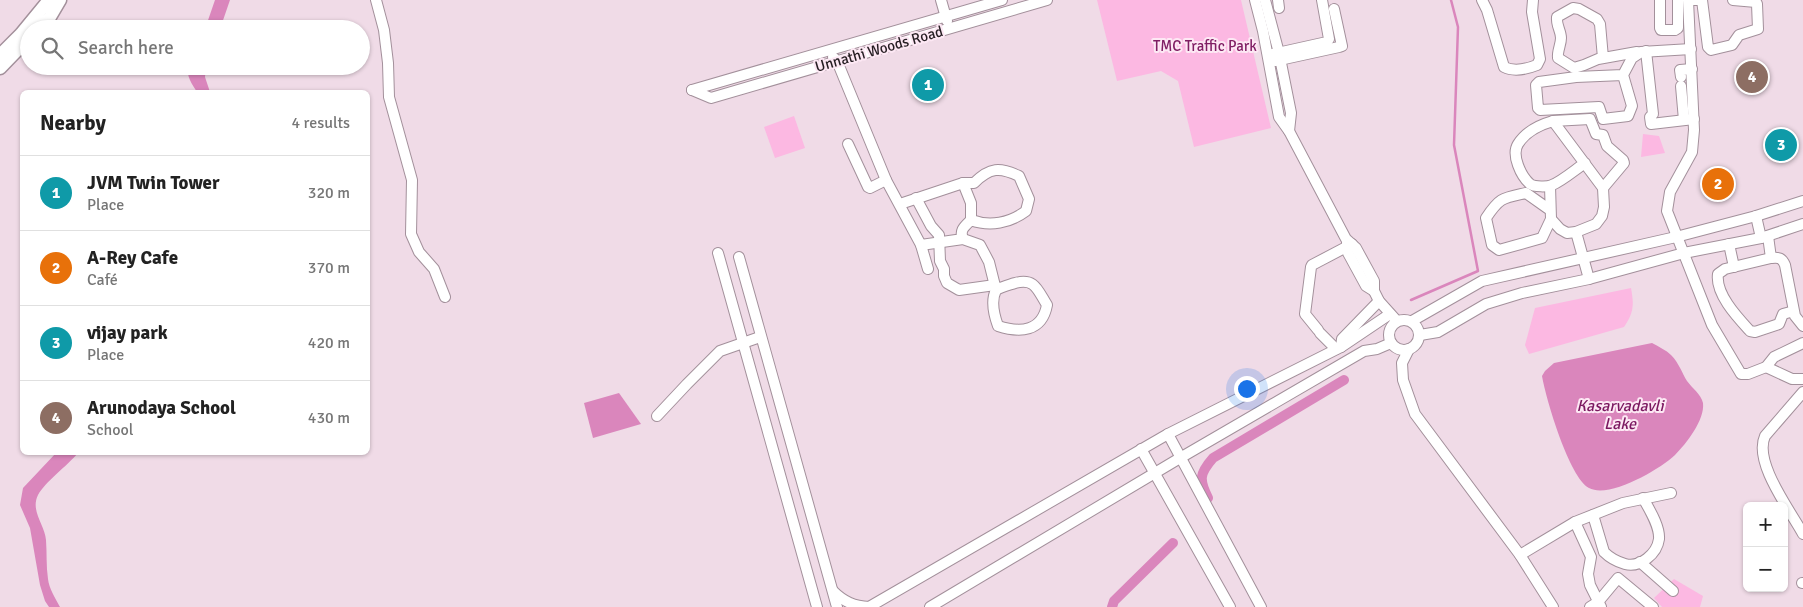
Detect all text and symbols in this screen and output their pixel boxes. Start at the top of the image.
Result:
search box [20,20,370,75]
street label: Unnathi Woods Road [813,22,945,76]
icon: search [38,34,66,62]
text: Search here [78,36,174,60]
park label: TMC Traffic Park [1153,37,1257,55]
pin: 4 [1736,58,1768,96]
pin: 1 [912,66,944,104]
text: Nearby [40,110,106,136]
text: 4 results [291,113,350,133]
pin: 3 [1765,126,1797,164]
pin: 2 [1702,165,1734,203]
text: JVM Twin Tower [87,171,220,195]
text: 1 [52,183,60,203]
text: 320 m [308,183,350,203]
text: Place [87,195,124,215]
text: A-Rey Cafe [87,246,178,270]
text: 2 [52,258,60,278]
text: 370 m [308,258,350,278]
text: Café [87,270,118,290]
text: vijay park [87,321,168,345]
text: 3 [52,333,60,353]
text: 420 m [308,333,350,353]
text: Place [87,345,124,365]
your location [1234,376,1260,402]
text: Arunodaya School [87,396,236,420]
water label: Kasarvadavli Lake [1576,396,1665,434]
text: 4 [52,408,60,428]
text: 430 m [308,408,350,428]
text: School [87,420,133,440]
map controls [1743,502,1788,592]
button: + [1743,502,1788,547]
button: − [1743,547,1788,592]

